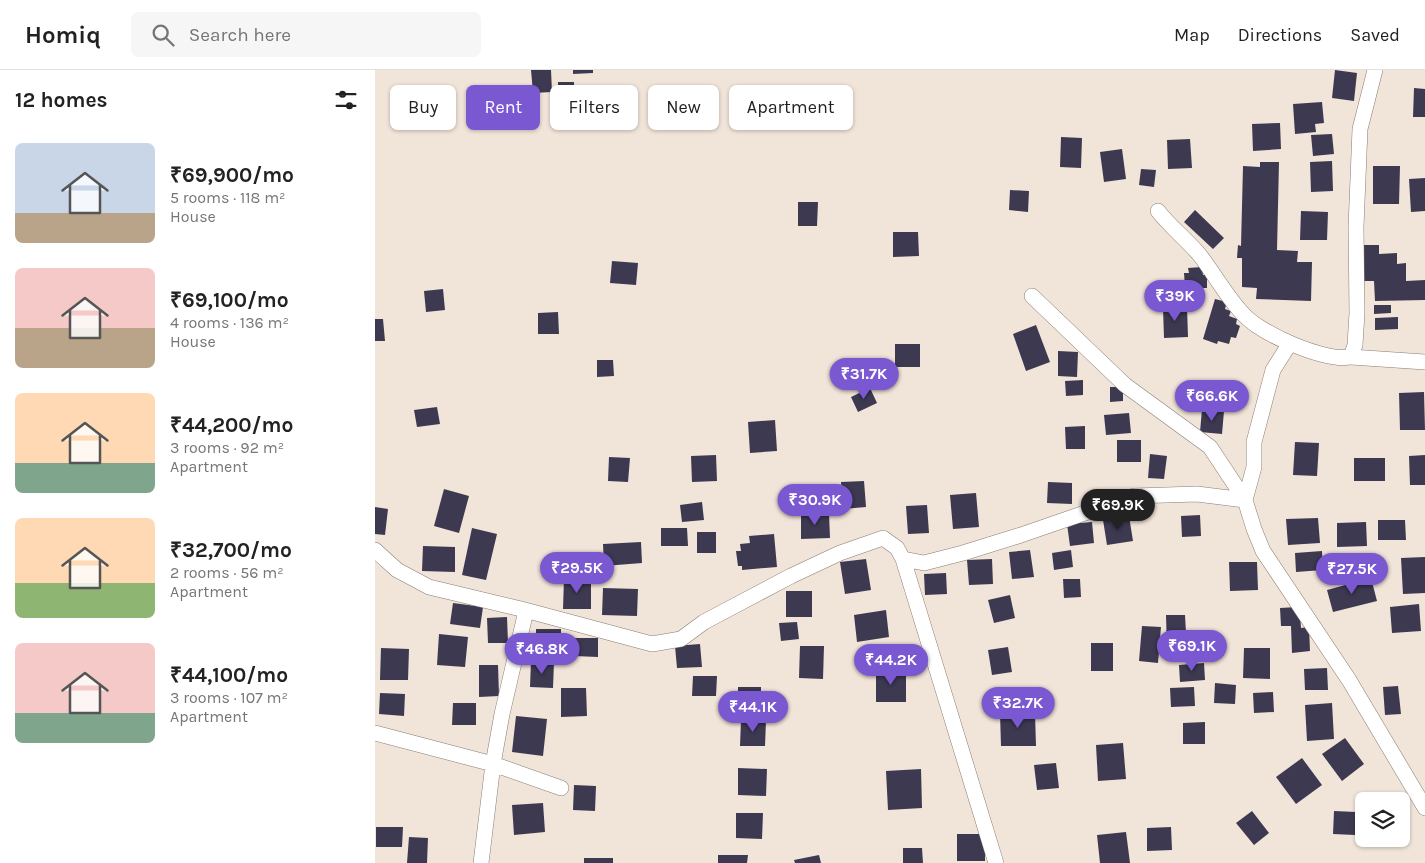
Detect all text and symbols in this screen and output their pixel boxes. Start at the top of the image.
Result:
search box [131,12,481,57]
text: Homiq [25,21,101,49]
icon: search [149,21,177,49]
text: Search here [189,24,291,46]
text: Map [1174,24,1210,46]
text: Directions [1238,24,1322,46]
text: Saved [1350,24,1400,46]
chip: Buy [390,85,456,130]
chip: Rent [466,85,540,130]
chip: Filters [550,85,638,130]
chip: New [648,85,719,130]
chip: Apartment [729,85,853,130]
icon: filters [332,86,360,114]
text: 12 homes [15,88,108,112]
icon: home [55,163,115,223]
text: ₹69,900/mo [170,163,294,187]
text: 5 rooms · 118 m² [170,188,286,207]
text: House [170,207,216,226]
pin: ₹39K [1145,280,1205,322]
text: ₹39K [1155,286,1195,305]
icon: home [55,288,115,348]
text: ₹69,100/mo [170,288,289,312]
text: 4 rooms · 136 m² [170,313,289,332]
text: House [170,332,216,351]
pin: ₹31.7K [823,358,905,400]
text: ₹31.7K [841,364,887,383]
pin: ₹66.6K [1171,380,1253,422]
text: ₹66.6K [1186,386,1238,405]
icon: home [55,413,115,473]
text: ₹44,200/mo [170,413,293,437]
text: 3 rooms · 92 m² [170,438,284,457]
text: Apartment [170,457,248,476]
pin: ₹30.9K [774,484,856,526]
pin: ₹69.9K [1077,488,1159,531]
text: ₹30.9K [789,490,841,509]
text: ₹69.9K [1092,495,1144,514]
icon: home [55,538,115,598]
text: ₹32,700/mo [170,538,292,562]
pin: ₹29.5K [536,552,618,594]
pin: ₹27.5K [1311,552,1393,595]
text: ₹29.5K [551,558,603,577]
text: ₹27.5K [1327,559,1377,578]
text: 2 rooms · 56 m² [170,563,284,582]
text: Apartment [170,582,248,601]
pin: ₹69.1K [1151,630,1233,672]
pin: ₹46.8K [501,632,583,675]
text: ₹69.1K [1168,636,1216,655]
text: ₹46.8K [516,639,568,658]
pin: ₹44.2K [850,644,932,686]
text: ₹44.2K [865,650,917,669]
icon: home [55,663,115,723]
text: ₹44,100/mo [170,663,288,687]
pin: ₹32.7K [977,686,1059,729]
text: 3 rooms · 107 m² [170,688,288,707]
pin: ₹44.1K [712,690,794,733]
text: ₹32.7K [993,693,1043,712]
text: ₹44.1K [729,697,777,716]
text: Apartment [170,707,248,726]
map controls [1355,792,1410,847]
button: layers [1355,792,1410,847]

